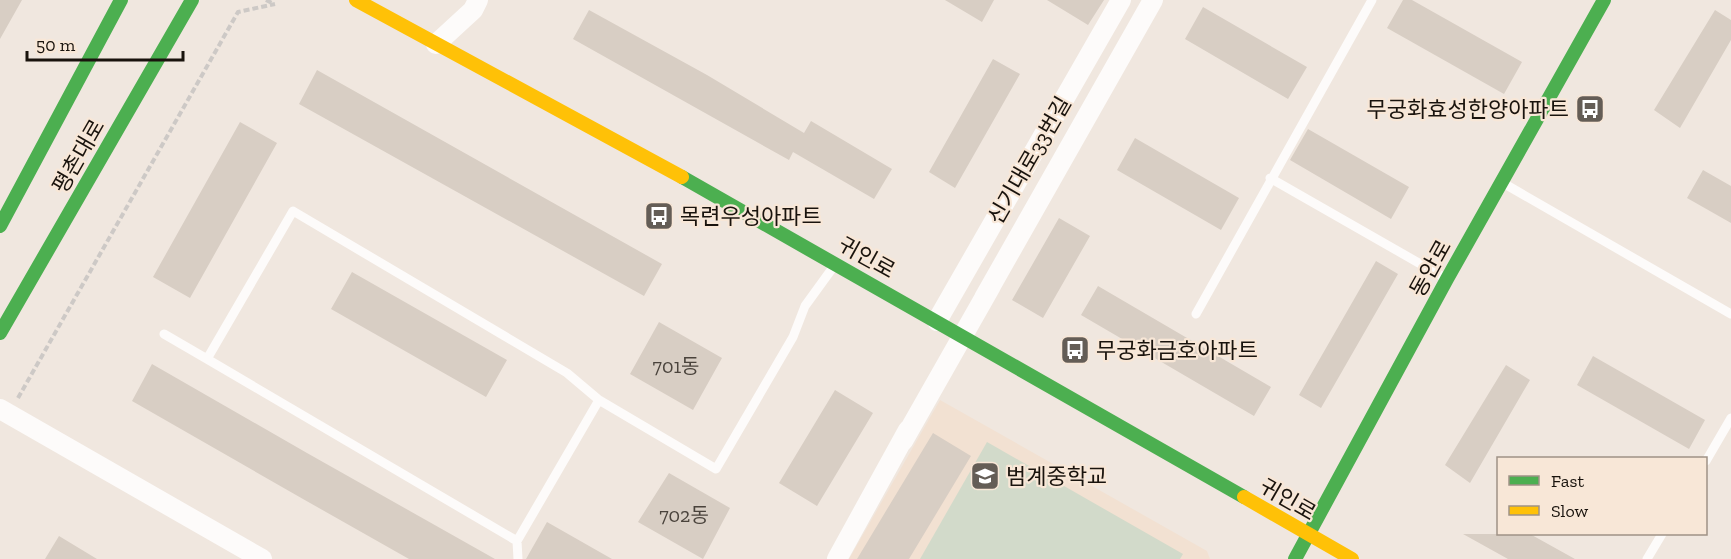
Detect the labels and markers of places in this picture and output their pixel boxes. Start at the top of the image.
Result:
bus stop icon: 무궁화효성한양아파트 [1574,93,1606,125]
place label: 무궁화효성한양아파트 [1367,96,1569,123]
bus stop icon: 목련우성아파트 [643,200,675,232]
place label: 목련우성아파트 [680,203,822,230]
bus stop icon: 무궁화금호아파트 [1059,334,1091,366]
place label: 무궁화금호아파트 [1096,337,1258,364]
school or university icon: 범계중학교 [969,460,1001,492]
place label: 범계중학교 [1006,463,1107,490]

